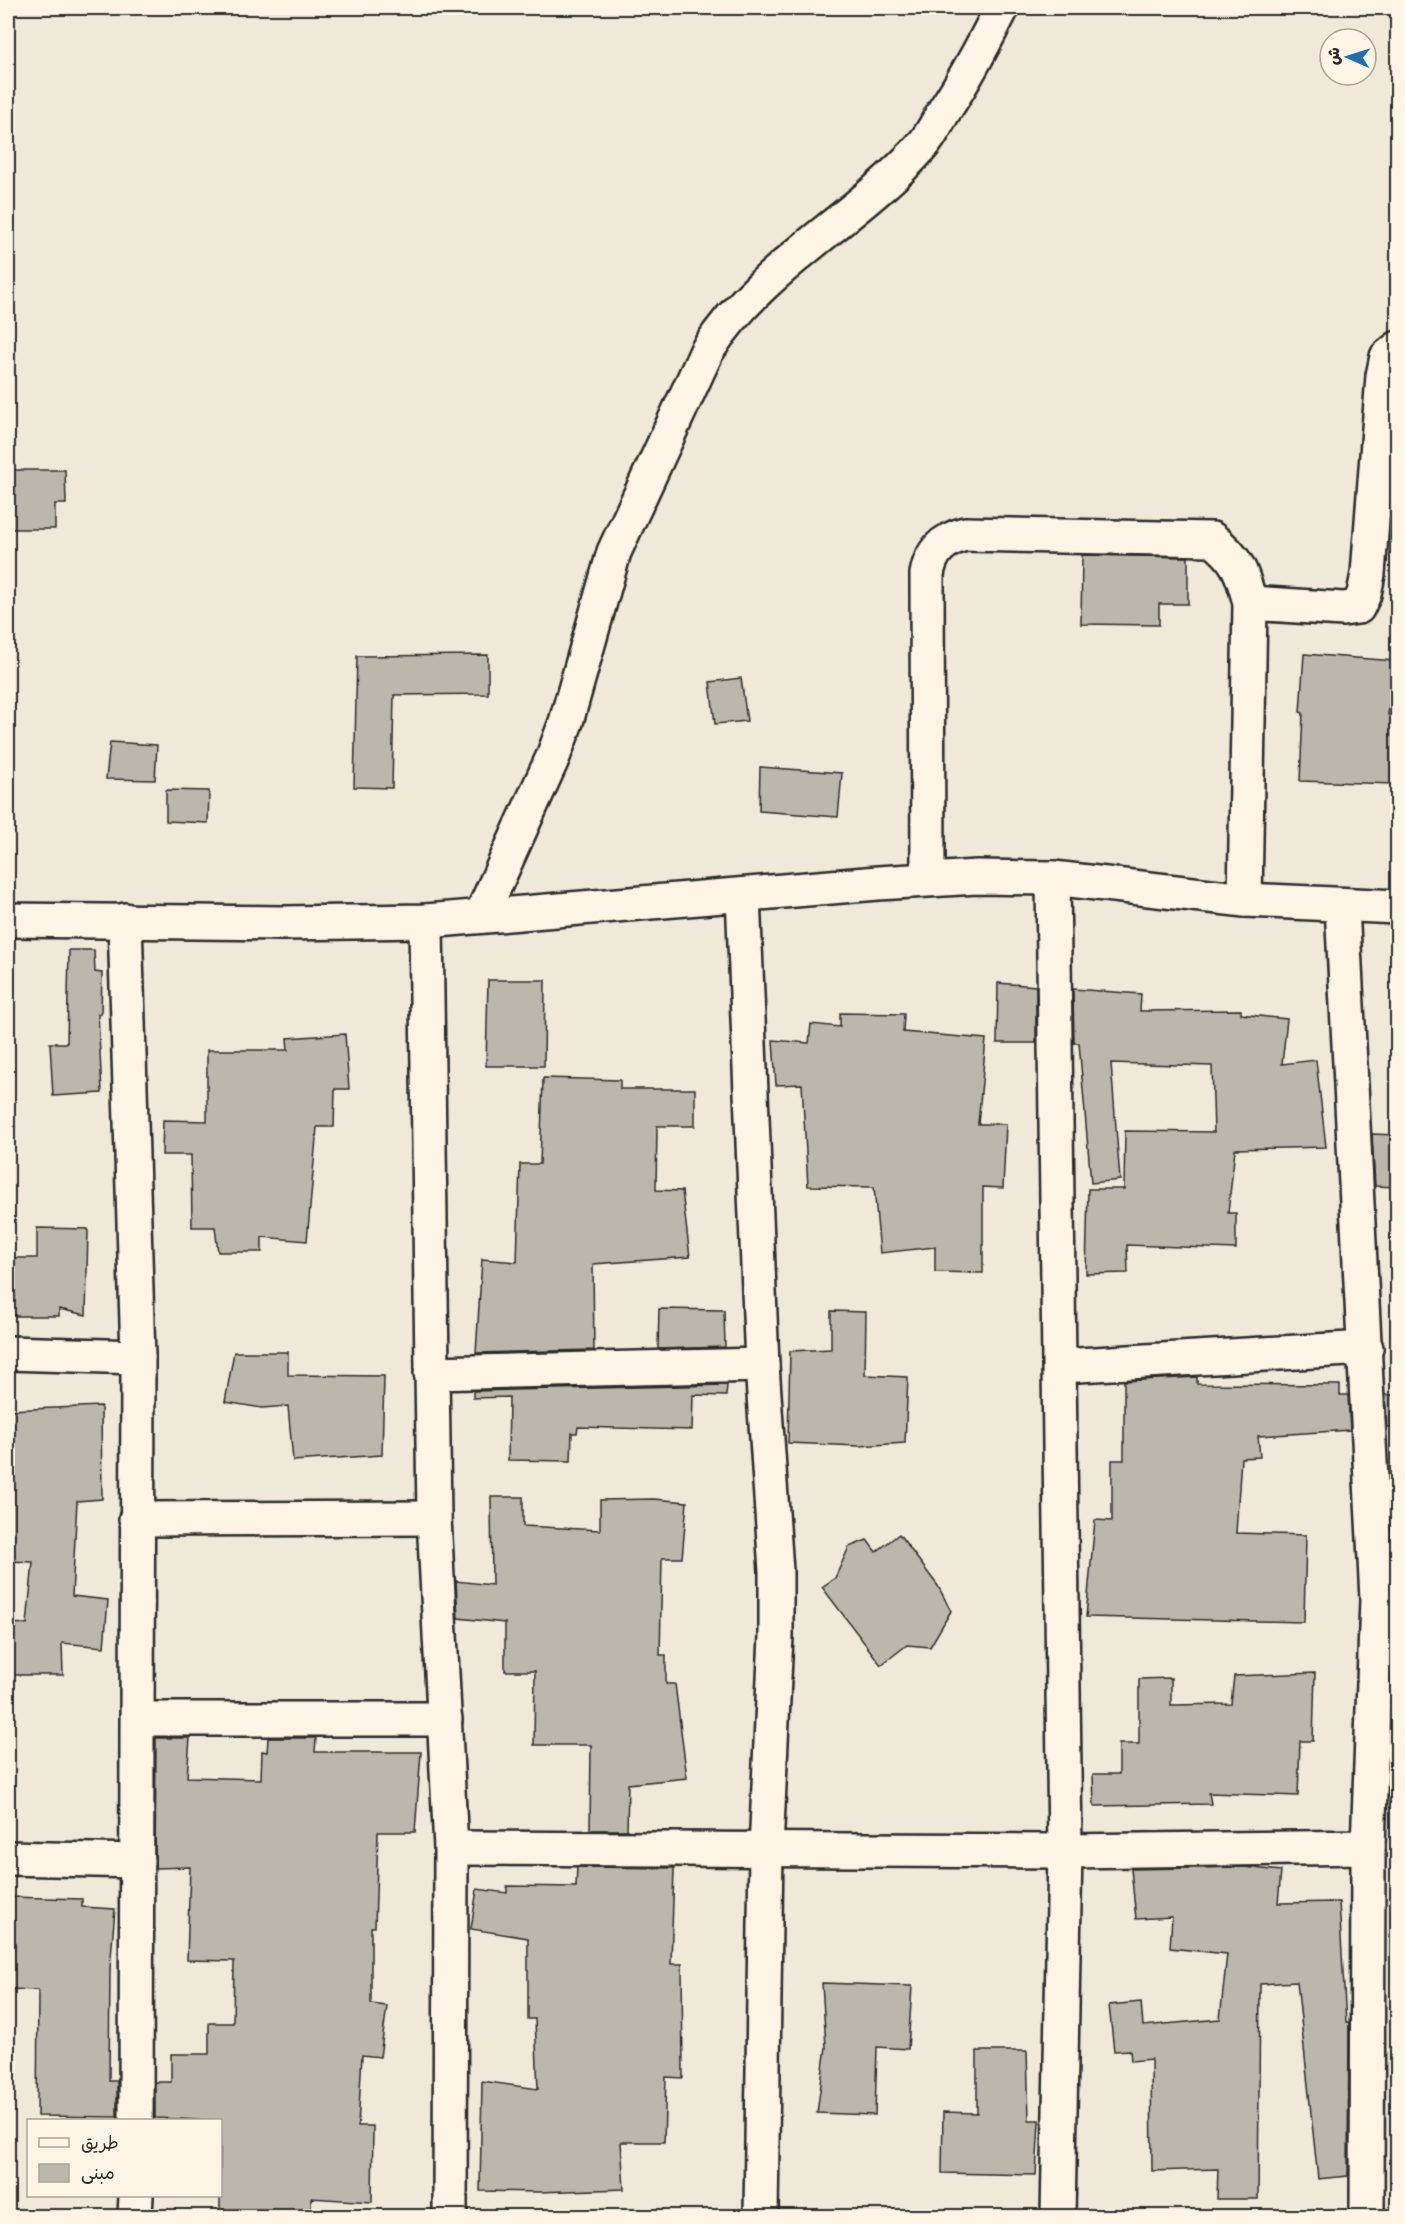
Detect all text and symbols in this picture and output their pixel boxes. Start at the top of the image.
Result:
north arrow [1318,27,1378,87]
text: ش [1322,47,1344,66]
legend [27,2119,222,2197]
text: طريق [81,2130,119,2155]
text: مبنى [81,2160,115,2185]

